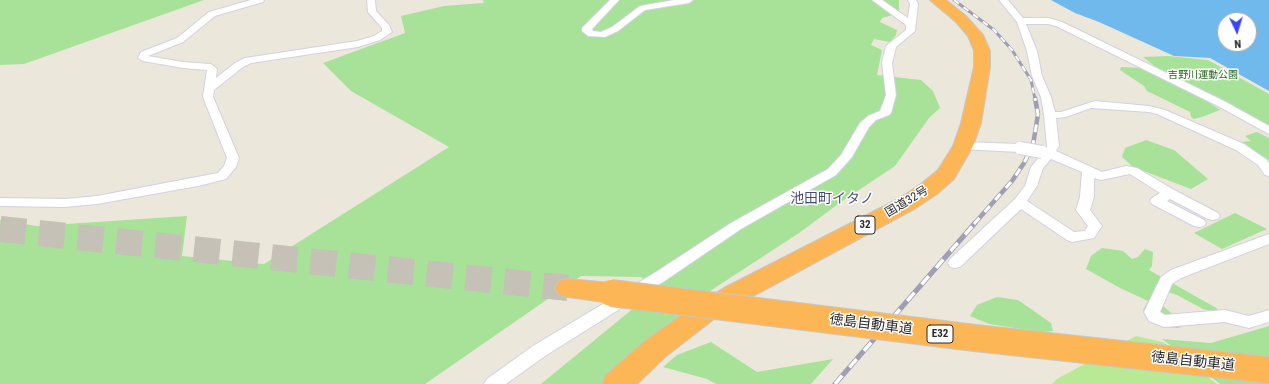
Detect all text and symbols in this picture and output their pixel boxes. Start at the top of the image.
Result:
north arrow [1217,12,1257,52]
text: N [1234,37,1242,50]
park label: 吉野川運動公園 [1168,69,1238,81]
street label: 国道32号 [883,184,931,220]
district label: 池田町イタノ [790,191,874,207]
road number: 32 [855,216,875,234]
street label: 徳島自動車道 [828,312,914,338]
road number: E32 [927,325,953,343]
street label: 徳島自動車道 [1150,349,1236,375]

